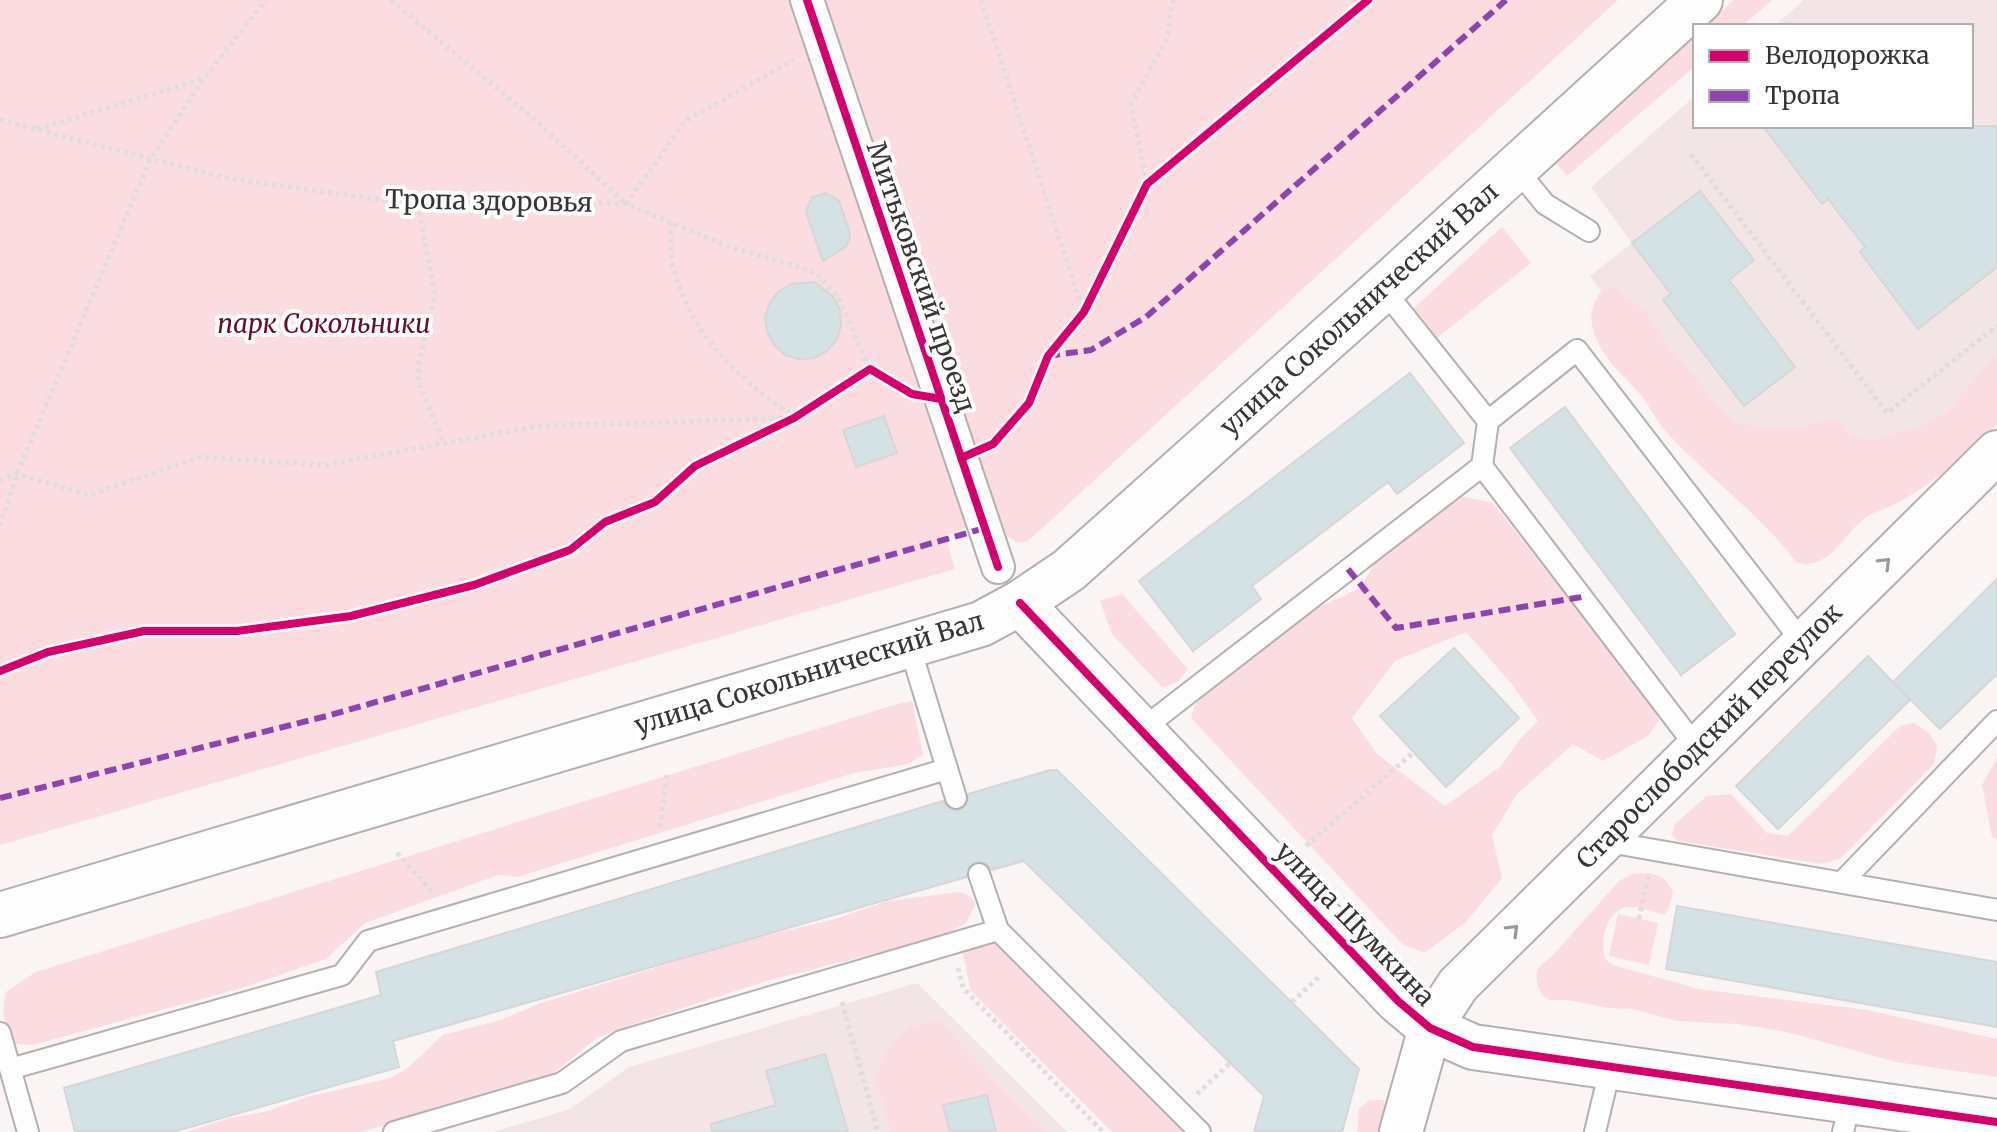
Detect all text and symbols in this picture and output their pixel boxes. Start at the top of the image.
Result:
legend [1693,24,1973,128]
text: Велодорожка [1765,40,1930,71]
text: Тропа [1765,80,1840,111]
street label: Митьковский проезд [860,137,983,417]
street label: улица Сокольнический Вал [1213,175,1505,442]
street label: Тропа здоровья [385,182,593,219]
park label: парк Сокольники [217,307,431,340]
one-way arrow [1876,558,1890,572]
street label: Старослободский переулок [1569,595,1849,876]
street label: улица Сокольнический Вал [630,604,987,741]
street label: улица Шумкина [1269,835,1442,1013]
one-way arrow [1504,925,1519,939]

